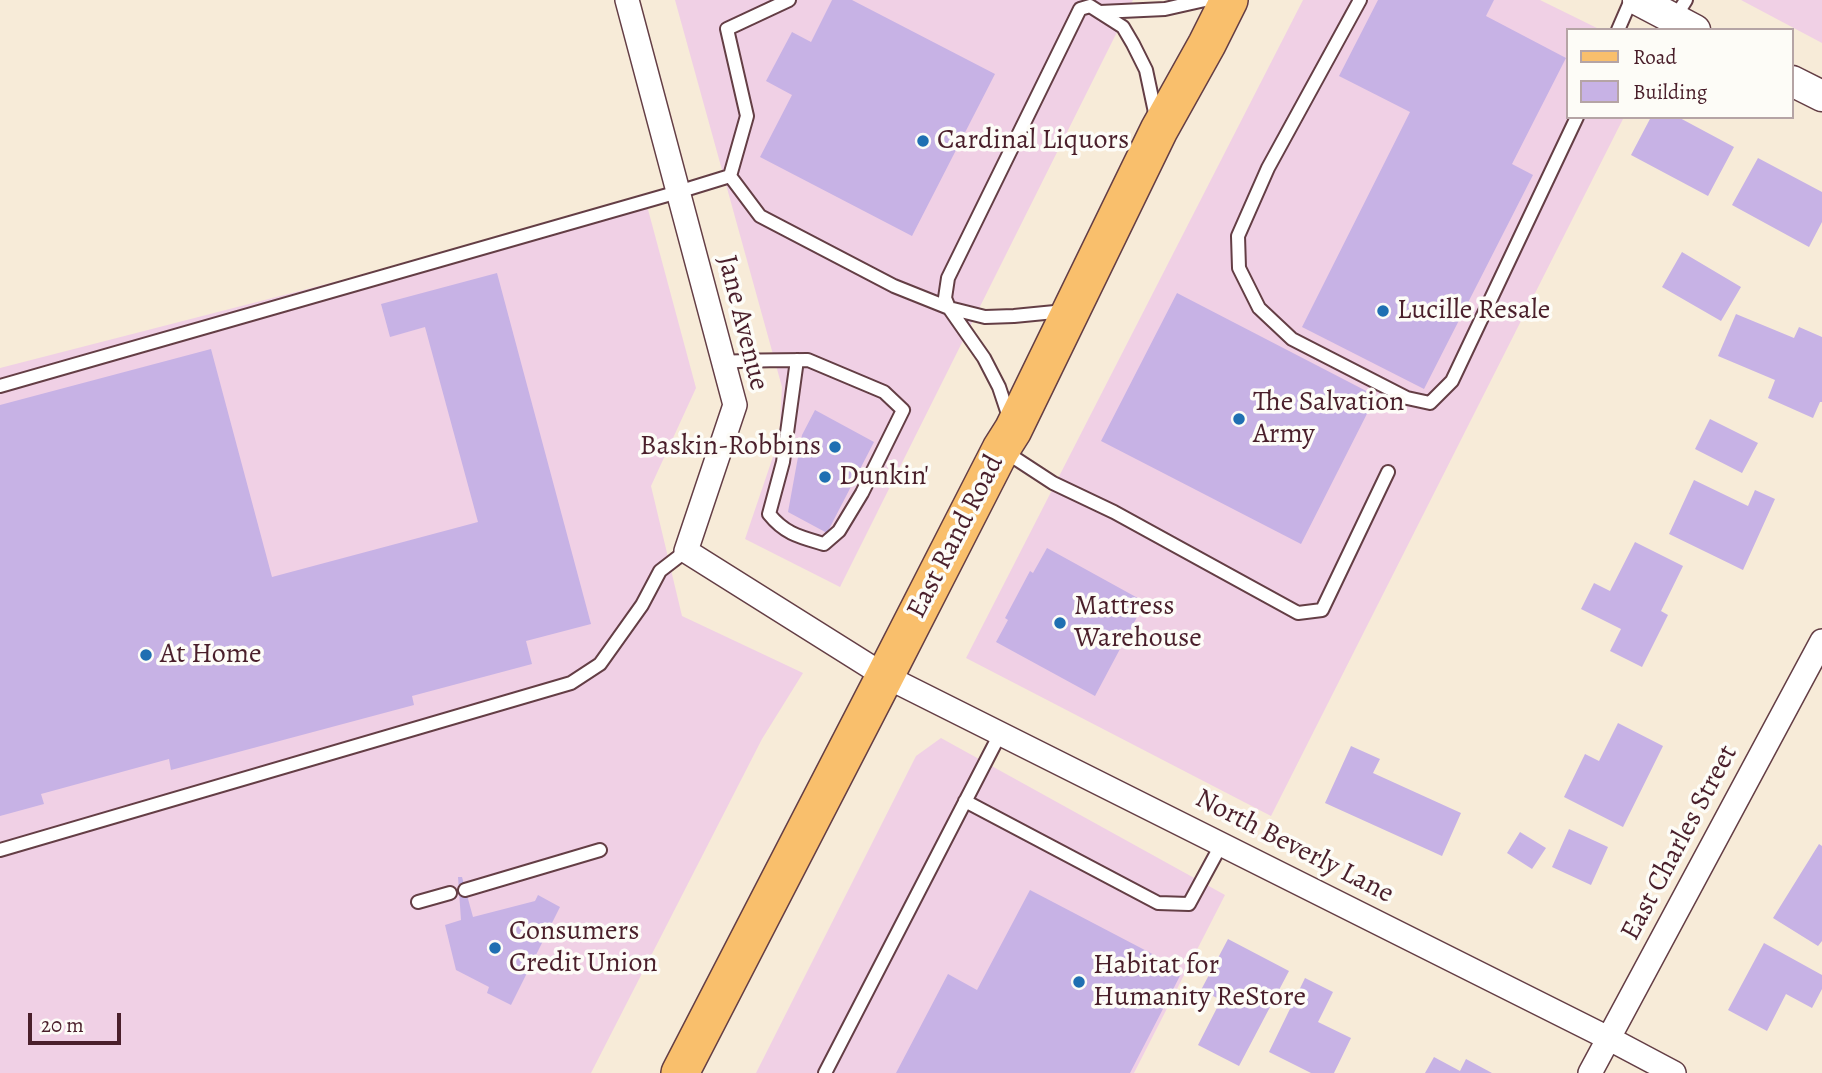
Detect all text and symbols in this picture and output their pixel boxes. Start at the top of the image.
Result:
legend [1566,28,1794,119]
text: Road [1633,43,1677,71]
text: Building [1633,78,1707,106]
place label: Cardinal Liquors [937,124,1129,158]
marker: Cardinal Liquors [915,133,931,149]
street label: Jane Avenue [709,252,775,394]
place label: Lucille Resale [1397,294,1550,328]
marker: Lucille Resale [1375,303,1391,319]
place label: The Salvation Army [1253,386,1404,452]
marker: The Salvation Army [1231,411,1247,427]
place label: Baskin-Robbins [640,430,821,464]
marker: Baskin-Robbins [827,439,843,455]
street label: East Rand Road [900,450,1012,624]
place label: Dunkin' [839,460,929,494]
marker: Dunkin' [817,469,833,485]
place label: Mattress Warehouse [1074,590,1202,656]
marker: Mattress Warehouse [1052,615,1068,631]
place label: At Home [160,638,261,672]
marker: At Home [138,647,154,663]
street label: East Charles Street [1614,740,1746,946]
street label: North Beverly Lane [1189,782,1399,912]
place label: Consumers Credit Union [509,915,658,981]
marker: Consumers Credit Union [487,940,503,956]
place label: Habitat for Humanity ReStore [1093,949,1306,1015]
marker: Habitat for Humanity ReStore [1071,974,1087,990]
scale bar [32,1000,124,1044]
text: 20 m [41,1011,84,1039]

